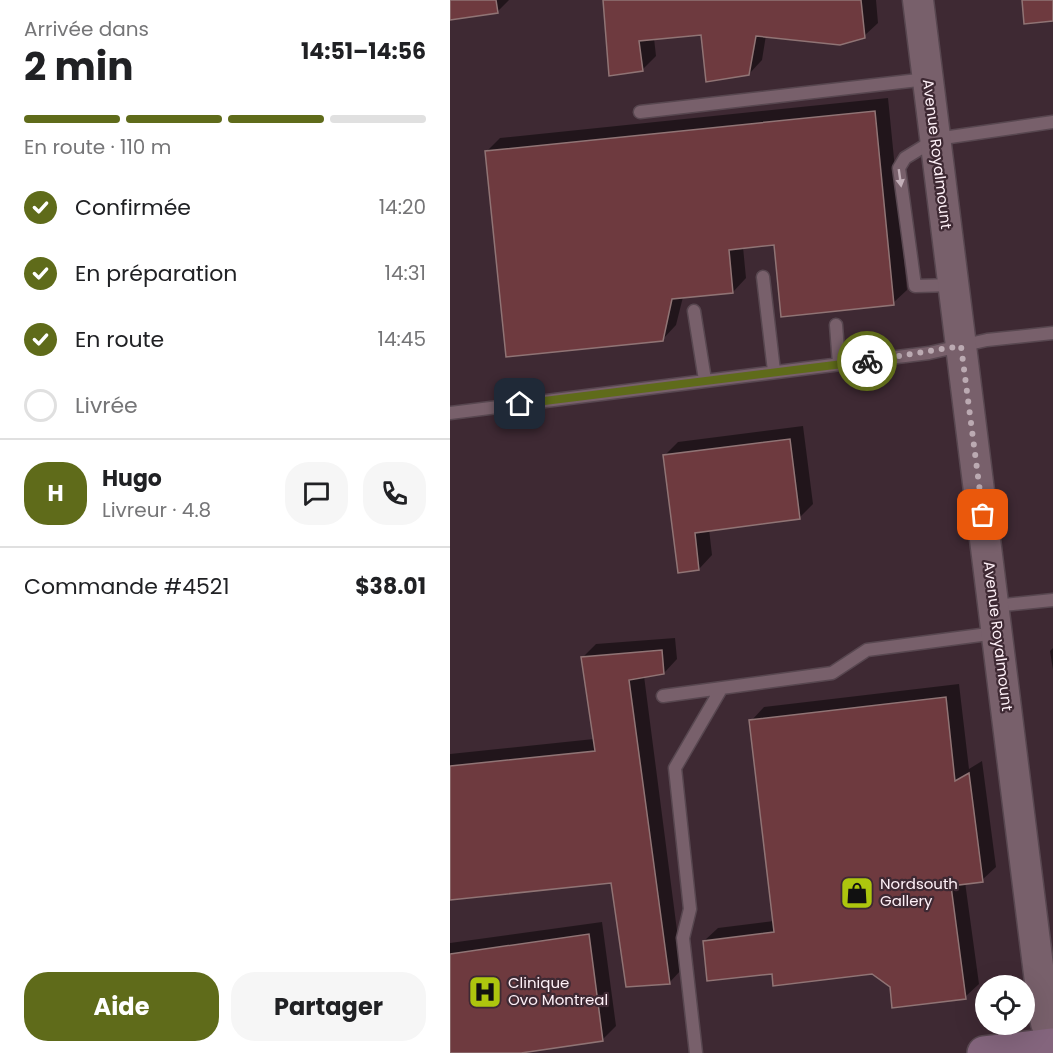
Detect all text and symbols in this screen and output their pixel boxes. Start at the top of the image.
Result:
text: Arrivée dans [24,15,149,43]
text: 14:51–14:56 [301,36,426,67]
text: 2 min [24,39,134,94]
street label: Avenue Royalmount [918,78,957,230]
text: En route · 110 m [24,133,171,161]
one-way arrow [896,169,905,188]
icon: check [24,191,57,224]
text: Confirmée [75,192,191,223]
text: 14:20 [379,193,426,221]
icon: check [24,257,57,290]
text: En préparation [75,258,237,289]
text: 14:31 [385,259,426,287]
icon: check [24,323,57,356]
text: En route [75,324,164,355]
text: 14:45 [378,325,426,353]
courier [837,331,897,391]
icon: bike [851,345,884,378]
pin [494,378,545,429]
icon: home [503,387,536,420]
text: Livrée [75,390,138,421]
button: chat [285,462,348,525]
button: phone [363,462,426,525]
text: Hugo [102,463,162,494]
text: H [47,478,64,509]
pin [957,489,1008,540]
text: Livreur · 4.8 [102,496,211,524]
icon: bag [966,498,999,531]
street label: Avenue Royalmount [979,560,1018,712]
text: Commande #4521 [24,571,230,602]
text: $38.01 [355,571,426,602]
place label: Nordsouth Gallery [880,873,958,911]
shop icon: Nordsouth Gallery [839,875,875,911]
button: Aide [24,972,219,1041]
button: Partager [231,972,426,1041]
place label: Clinique Ovo Montreal [508,972,608,1010]
hospital icon: Clinique Ovo Montreal [467,974,503,1010]
map controls [975,975,1035,1035]
button: locate [975,975,1035,1035]

